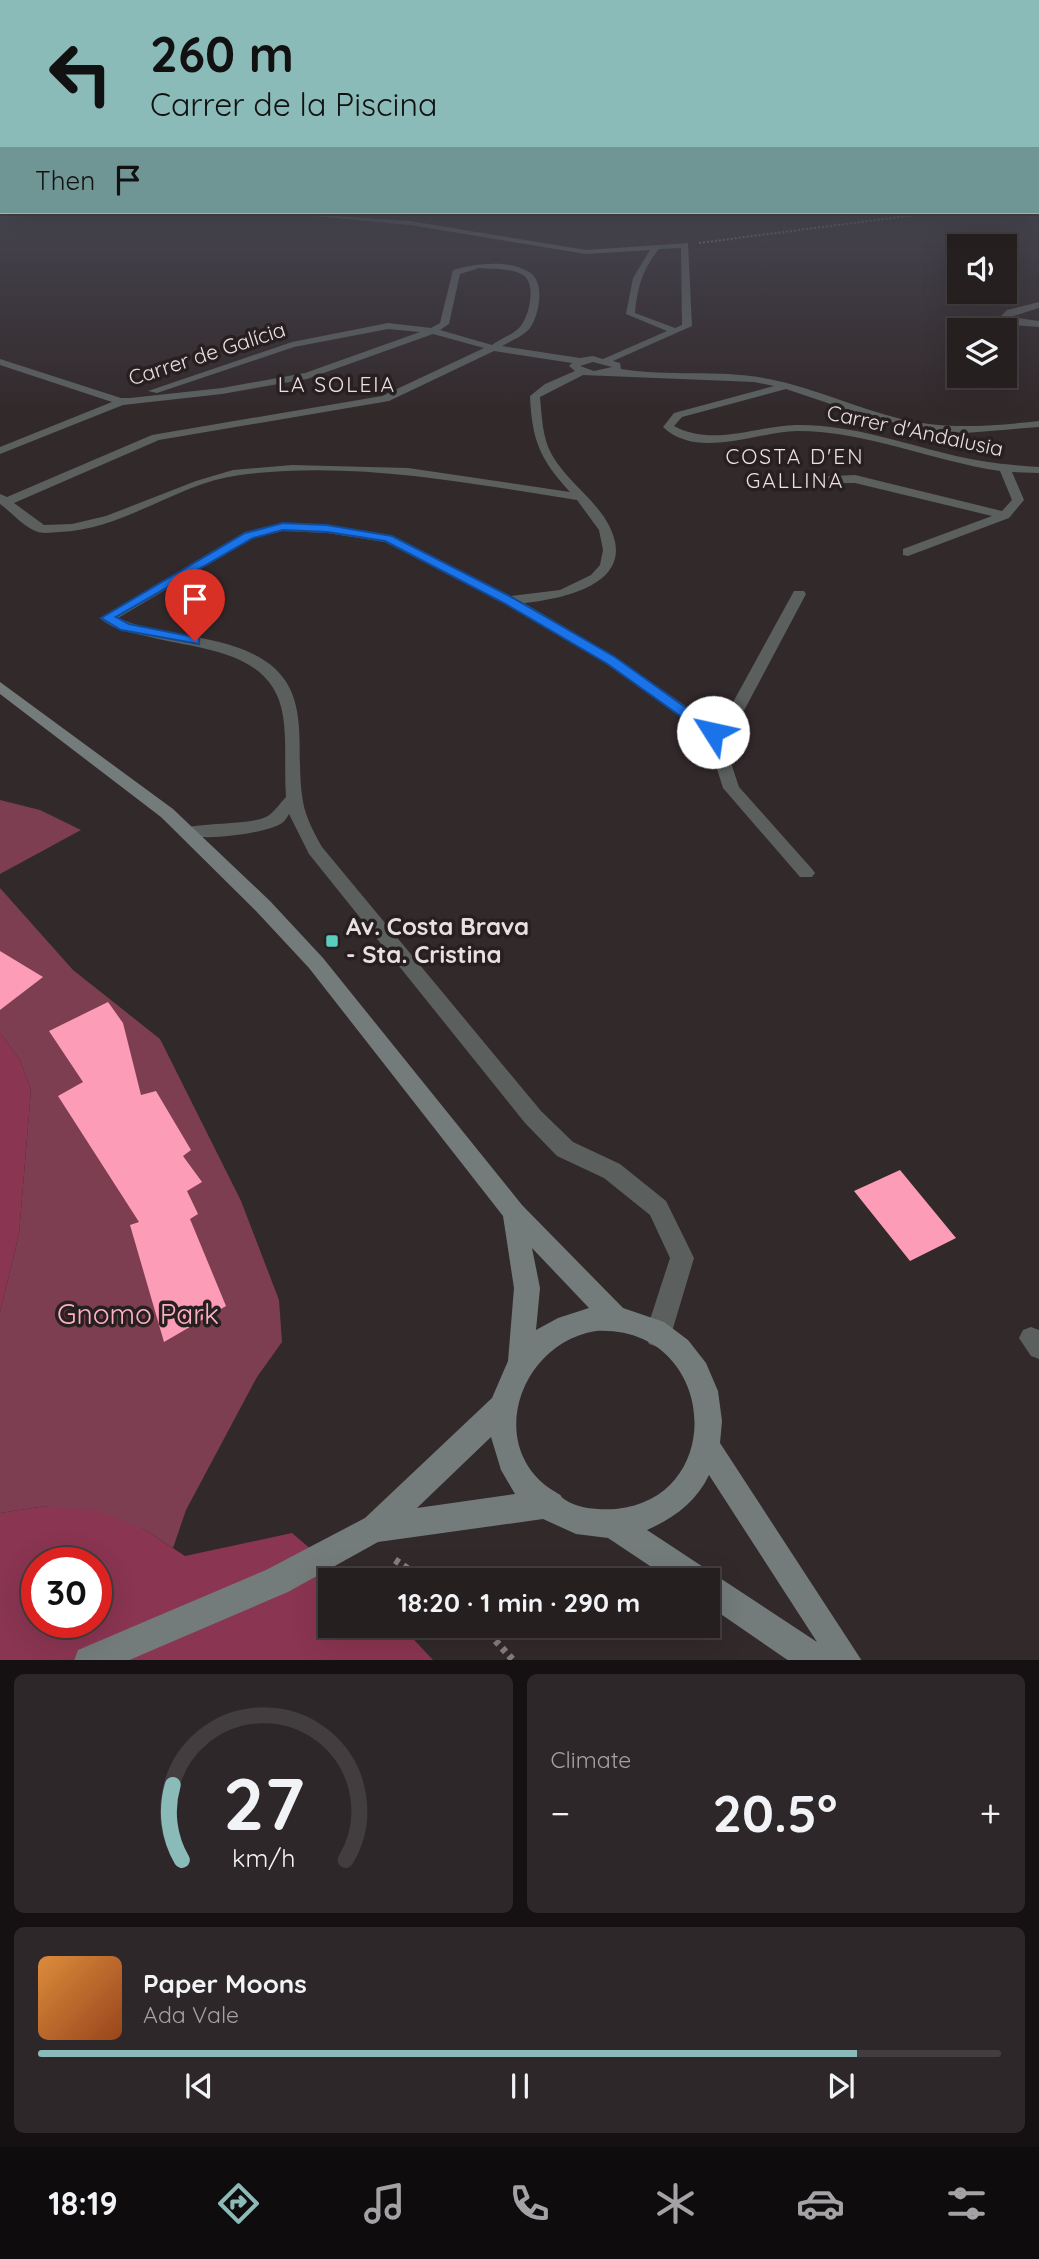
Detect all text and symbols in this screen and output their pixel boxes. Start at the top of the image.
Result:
text: 260 m [150,23,294,84]
icon: left [35,28,126,119]
text: Carrer de la Piscina [150,84,437,124]
icon: arrive [109,161,147,199]
text: Then [35,164,95,197]
map controls [947,234,1017,388]
button: sound [947,234,1017,304]
street label: Carrer de Galícia [125,315,288,391]
button: layers [947,318,1017,388]
district label: LA SOLEIA [278,371,396,397]
street label: Carrer d'Andalusia [825,399,1006,461]
district label: COSTA D'EN GALLINA [726,443,864,493]
pin [165,569,225,641]
icon: arrive [176,580,214,618]
position arrow [676,695,750,769]
place label: Av. Costa Brava - Sta. Cristina [346,911,529,969]
marker: Av. Costa Brava - Sta. Cristina [324,933,340,949]
park label: Gnomo Park [57,1296,219,1331]
speed limit sign: 30 [21,1547,112,1638]
text: 18:20 · 1 min · 290 m [398,1586,640,1619]
text: Climate [551,1745,631,1774]
text: 27 [223,1757,304,1848]
text: 20.5° [712,1780,837,1845]
text: − [551,1789,570,1837]
text: + [980,1789,1001,1837]
text: km/h [232,1841,295,1872]
text: Paper Moons [143,1967,307,2000]
text: Ada Vale [143,2000,239,2029]
icon: previous [180,2067,218,2105]
icon: pause [501,2067,539,2105]
icon: next [822,2067,860,2105]
icon: directions [214,2179,263,2228]
icon: music [360,2179,409,2228]
icon: phone [505,2179,554,2228]
icon: climate [651,2179,700,2228]
icon: car [796,2179,845,2228]
icon: filters [942,2179,991,2228]
text: 18:19 [48,2183,118,2223]

